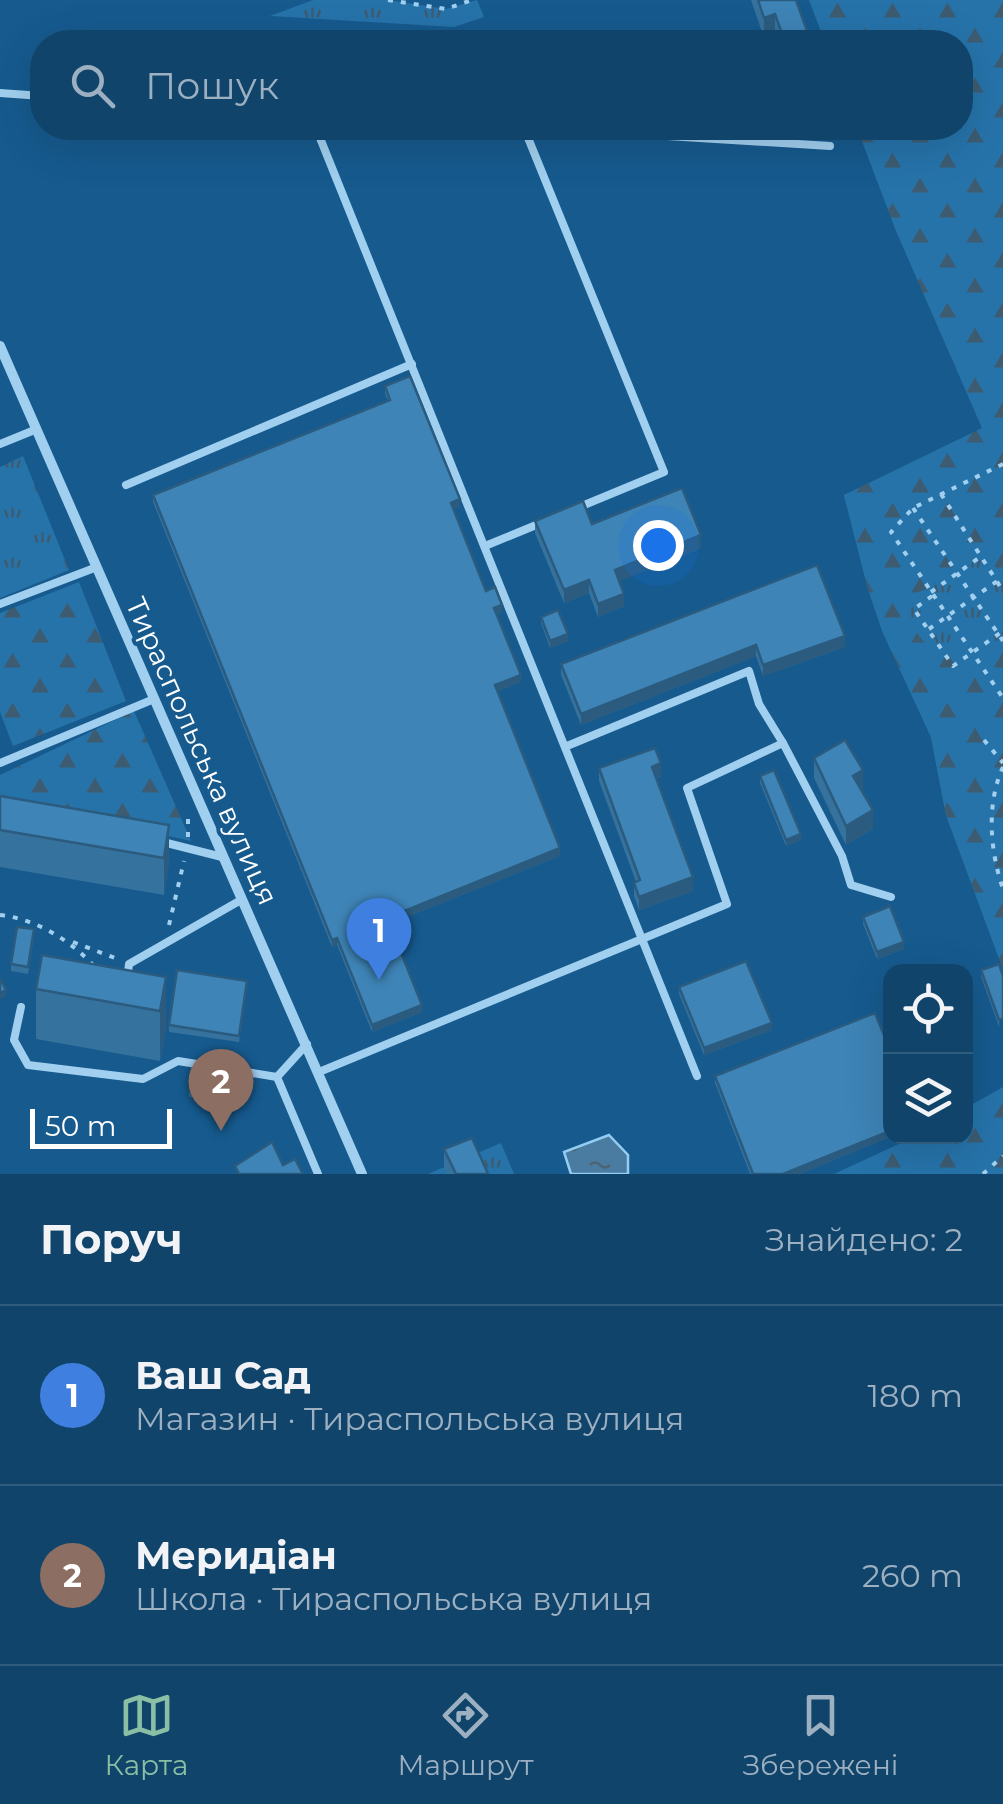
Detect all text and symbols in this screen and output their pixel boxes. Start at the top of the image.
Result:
search box [30,30,973,140]
icon: search [65,58,120,113]
text: Пошук [145,62,279,109]
your location [633,520,684,571]
street label: Тираспольська вулиця [119,592,285,910]
pin: 1 [346,898,412,980]
map controls [883,964,973,1144]
button: locate [883,964,973,1054]
pin: 2 [188,1048,254,1131]
button: layers [883,1054,973,1144]
scale bar [30,1104,172,1148]
text: 50 m [45,1109,116,1143]
text: Поруч [40,1213,183,1265]
text: Знайдено: 2 [765,1220,963,1259]
text: Ваш Сад [135,1352,311,1399]
text: 1 [66,1376,79,1415]
text: 180 m [868,1376,963,1415]
text: Магазин · Тираспольська вулиця [135,1399,684,1438]
text: Меридіан [135,1532,337,1579]
text: 2 [63,1556,82,1595]
text: 260 m [862,1556,963,1595]
text: Школа · Тираспольська вулиця [135,1579,652,1618]
tab: Карта [105,1688,188,1782]
tab: Маршрут [397,1688,534,1782]
tab: Збережені [743,1688,898,1782]

